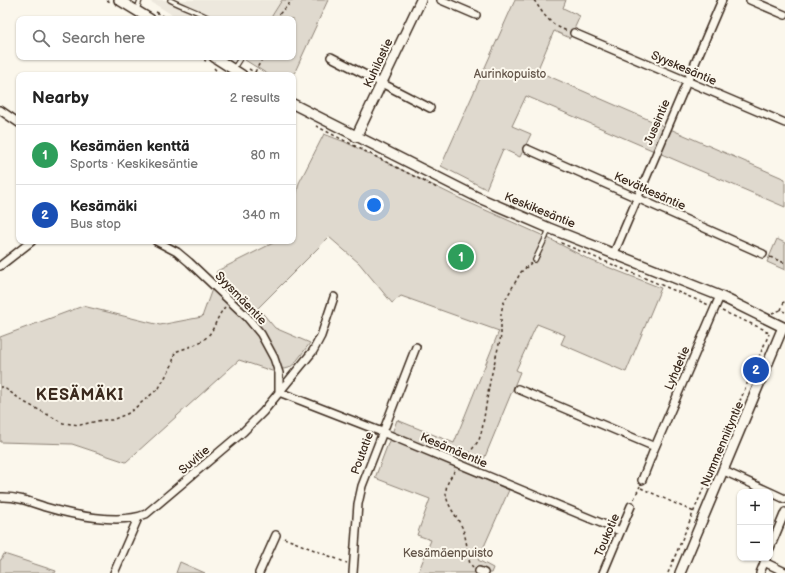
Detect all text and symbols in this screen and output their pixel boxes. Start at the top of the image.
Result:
search box [16,16,296,60]
icon: search [30,27,52,49]
text: Search here [62,29,145,48]
street label: Kuhilastie [361,36,396,90]
street label: Syyskesäntie [649,48,719,89]
park label: Aurinkopuisto [474,67,547,82]
text: Nearby [32,88,89,108]
text: 2 results [230,90,280,106]
street label: Jussintie [641,97,674,147]
text: Kesämäen kenttä [70,137,190,156]
text: 1 [42,147,48,163]
text: 80 m [251,147,280,163]
text: Sports · Keskikesäntie [70,156,198,172]
street label: Kevätkesäntie [612,169,688,214]
street label: Keskikesäntie [502,189,578,232]
your location [364,195,384,215]
text: Kesämäki [70,197,137,216]
text: 2 [41,207,49,223]
text: 340 m [242,207,280,223]
text: Bus stop [70,216,121,232]
pin: 1 [448,242,474,272]
street label: Syysmäentie [212,269,270,328]
street label: Lyhdetie [662,344,693,392]
pin: 2 [743,355,769,385]
district label: KESÄMÄKI [36,384,124,405]
street label: Nummenniityntie [698,399,747,489]
street label: Poutatie [348,430,377,476]
street label: Kesämäentie [418,430,490,471]
street label: Suvitie [176,443,213,478]
map controls [737,489,773,561]
button: + [737,489,773,525]
street label: Toukotie [592,511,623,559]
button: − [737,525,773,561]
park label: Kesämäenpuisto [403,546,493,561]

